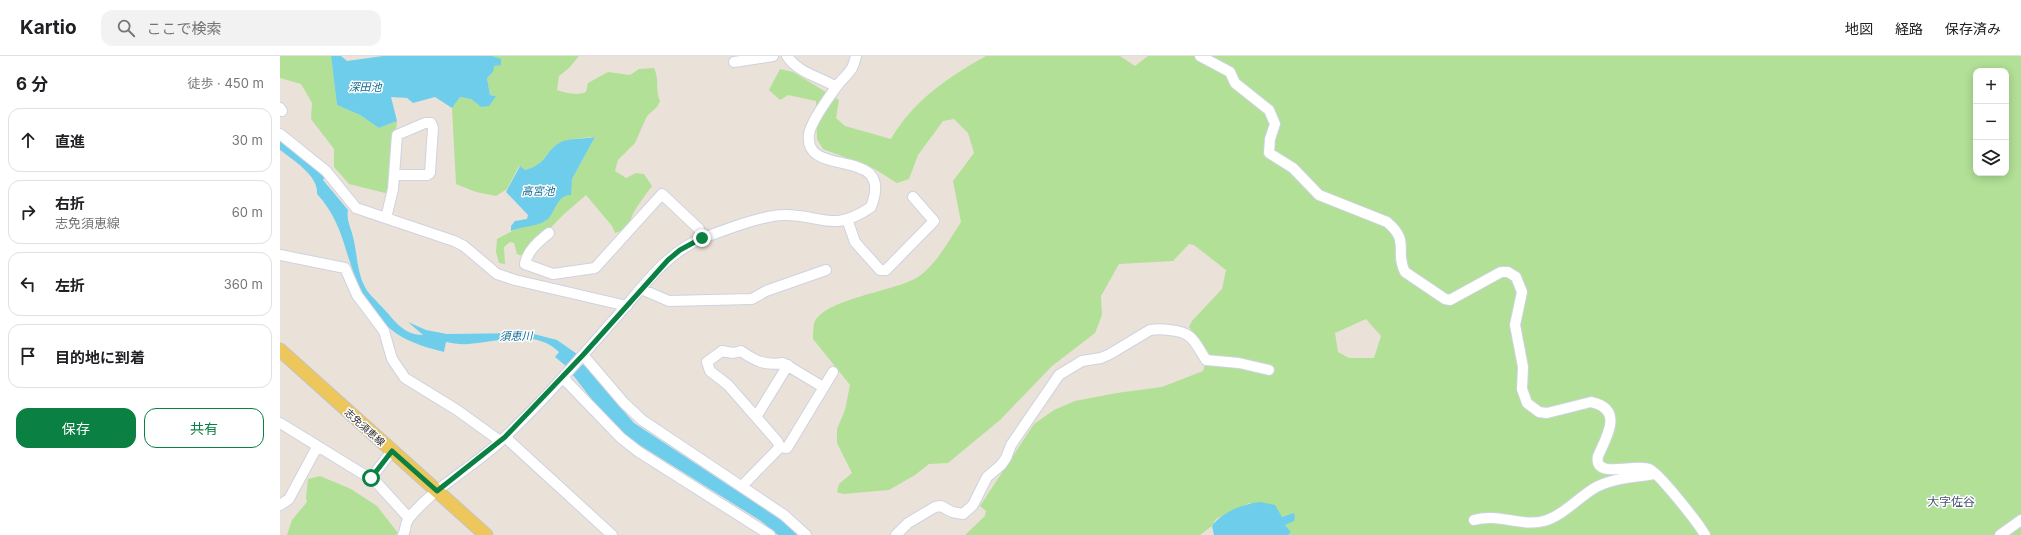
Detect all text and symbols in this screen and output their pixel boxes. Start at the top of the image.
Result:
search box [101,10,381,46]
text: Kartio [20,16,77,39]
icon: search [115,17,137,39]
text: ここで検索 [147,19,222,38]
text: 地図 [1845,20,1873,37]
text: 経路 [1895,20,1923,37]
text: 保存済み [1945,20,2001,37]
map controls [1973,68,2009,176]
button: + [1973,68,2009,104]
text: 6 分 [16,74,48,94]
text: 徒歩 · 450 m [187,75,264,91]
water label: 深田池 [349,80,382,94]
button: − [1973,104,2009,140]
icon: ahead [17,129,39,151]
text: 直進 [55,132,85,151]
text: 30 m [232,132,263,148]
button: layers [1973,140,2009,176]
water label: 高宮池 [522,184,555,198]
text: 右折 [55,194,85,213]
icon: right [17,201,39,223]
text: 60 m [232,204,263,220]
text: 志免須恵線 [55,215,120,231]
route end [693,229,711,247]
icon: left [17,273,39,295]
text: 左折 [55,276,85,295]
text: 360 m [224,276,263,292]
water label: 須恵川 [499,329,534,343]
icon: arrive [17,345,39,367]
text: 目的地に到着 [55,348,145,367]
street label: 志免須恵線 [342,406,388,448]
button: 保存 [16,408,136,448]
button: 共有 [144,408,264,448]
route start [362,469,380,487]
district label: 大字佐谷 [1927,494,1975,509]

